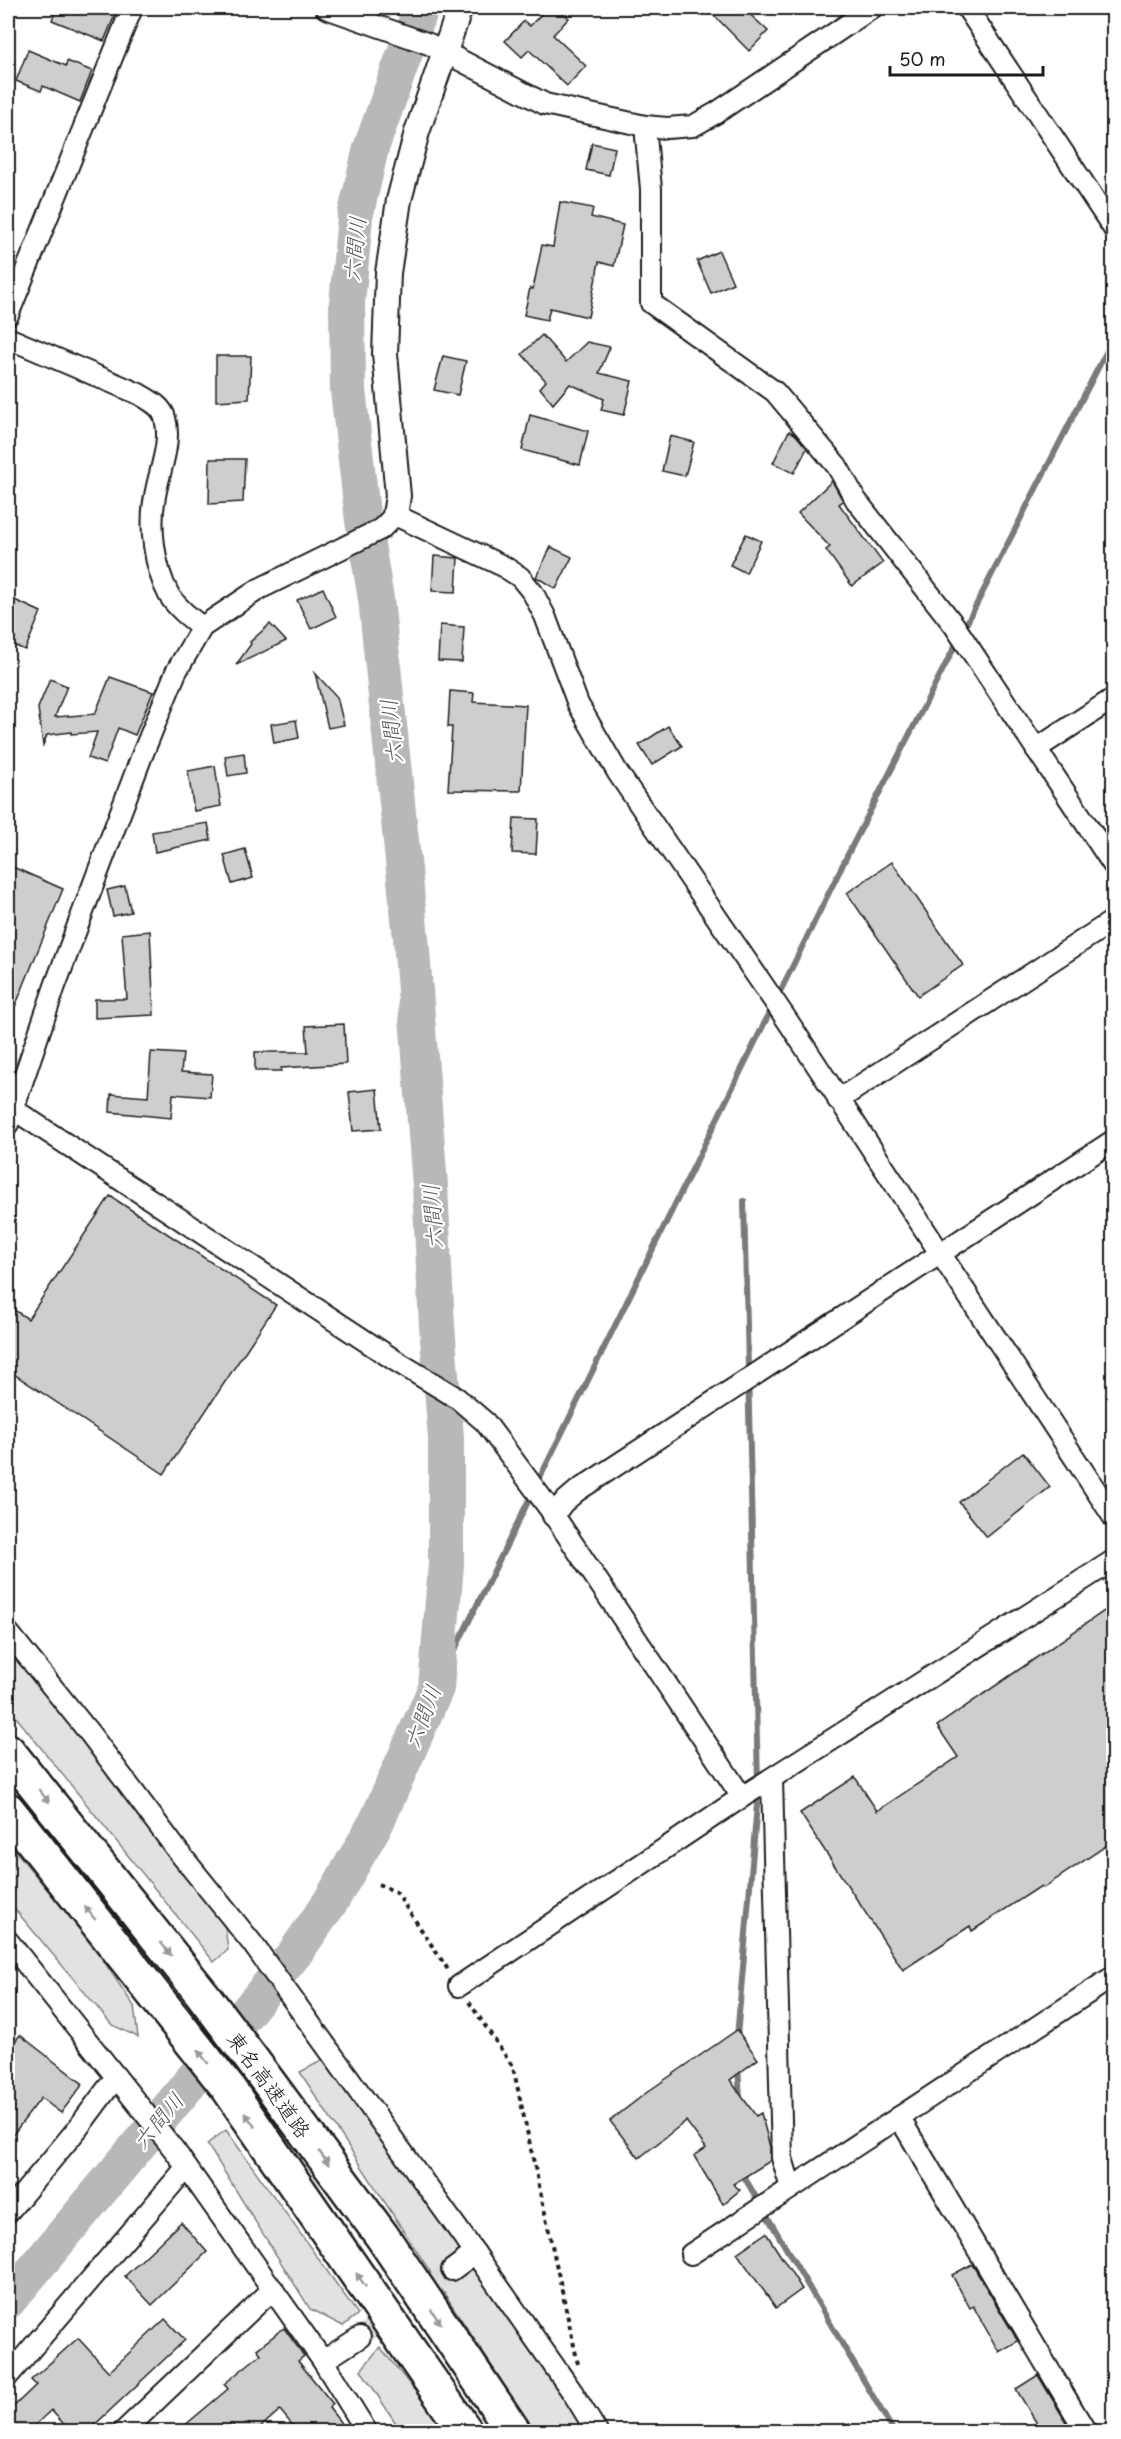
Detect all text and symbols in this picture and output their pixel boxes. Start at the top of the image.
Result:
scale bar [890,39,1043,77]
text: 50 m [899,45,946,72]
water label: 六間川 [333,214,373,284]
water label: 六間川 [370,697,410,767]
water label: 六間川 [412,1183,450,1251]
water label: 六間川 [394,1679,448,1753]
one-way arrow [37,1789,49,1804]
one-way arrow [85,1906,97,1921]
one-way arrow [159,1941,171,1956]
street label: 東名高速道路 [220,2024,320,2144]
one-way arrow [198,2049,210,2064]
water label: 六間川 [123,2084,191,2156]
one-way arrow [244,2112,256,2128]
one-way arrow [318,2149,330,2165]
one-way arrow [355,2272,367,2288]
one-way arrow [431,2308,442,2325]

